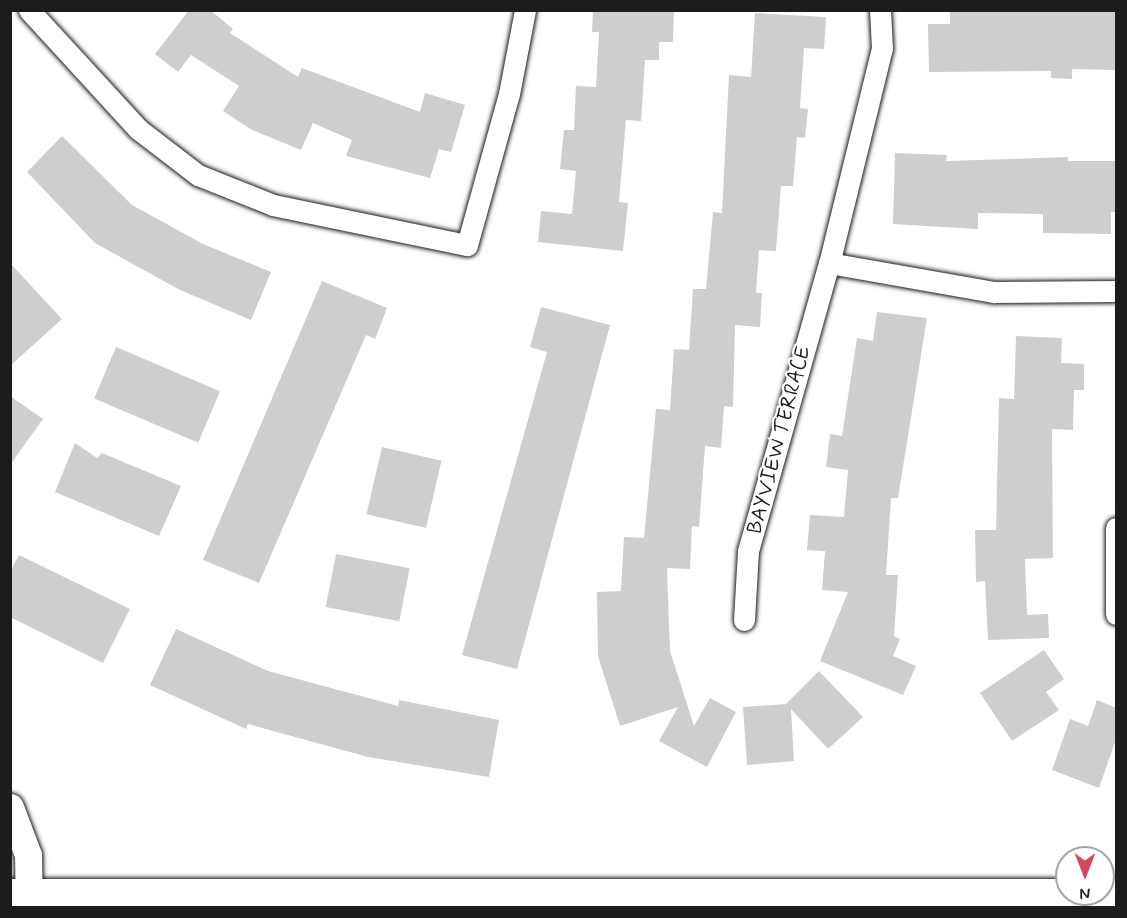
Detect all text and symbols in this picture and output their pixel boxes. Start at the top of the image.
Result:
street label: BAYVIEW TERRACE [742,344,816,536]
north arrow [1055,846,1115,906]
text: N [1080,882,1090,903]

